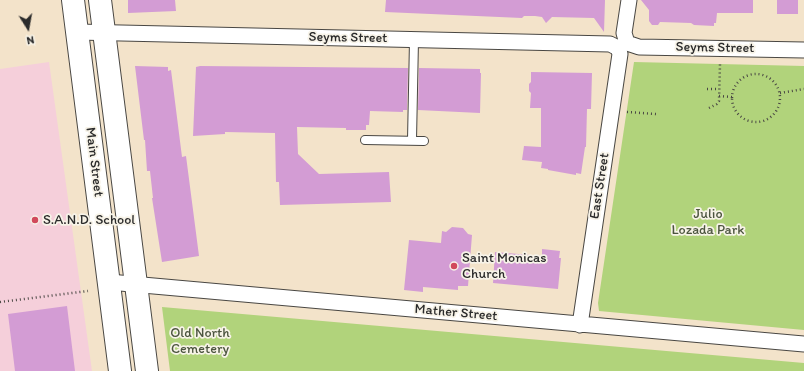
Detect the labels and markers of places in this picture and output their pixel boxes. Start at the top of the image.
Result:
place label: S.A.N.D. School [43,212,135,228]
marker: S.A.N.D. School [30,215,40,225]
place label: Saint Monicas Church [462,250,547,282]
marker: Saint Monicas Church [449,261,459,271]

